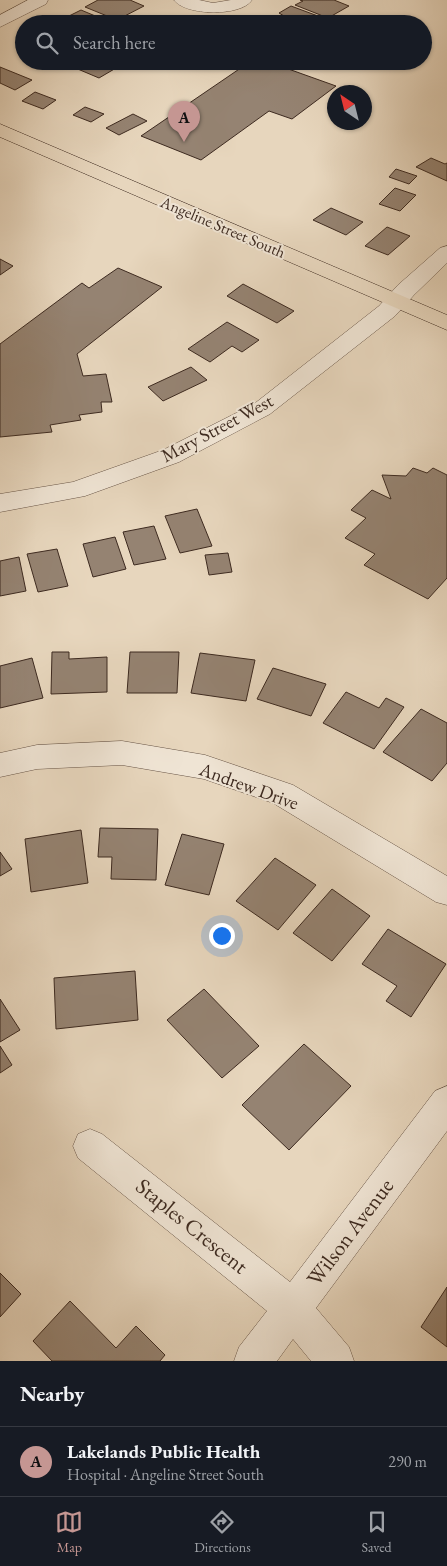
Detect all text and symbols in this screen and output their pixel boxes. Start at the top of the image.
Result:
search box [15,15,432,70]
icon: search [33,29,61,57]
text: Search here [73,30,155,55]
north arrow [327,85,372,130]
pin: A [168,101,200,142]
street label: Angeline Street South [156,191,289,263]
street label: Mary Street West [157,388,277,468]
street label: Andrew Drive [195,756,302,816]
your location [209,923,235,949]
street label: Staples Crescent [130,1172,254,1280]
street label: Wilson Avenue [300,1172,400,1292]
text: Nearby [20,1380,84,1407]
text: Lakelands Public Health [67,1439,260,1464]
text: A [30,1451,42,1472]
text: 290 m [388,1451,427,1472]
text: Hospital · Angeline Street South [67,1464,264,1485]
tab: Map [55,1508,83,1556]
tab: Directions [194,1508,251,1556]
tab: Saved [362,1508,392,1556]

